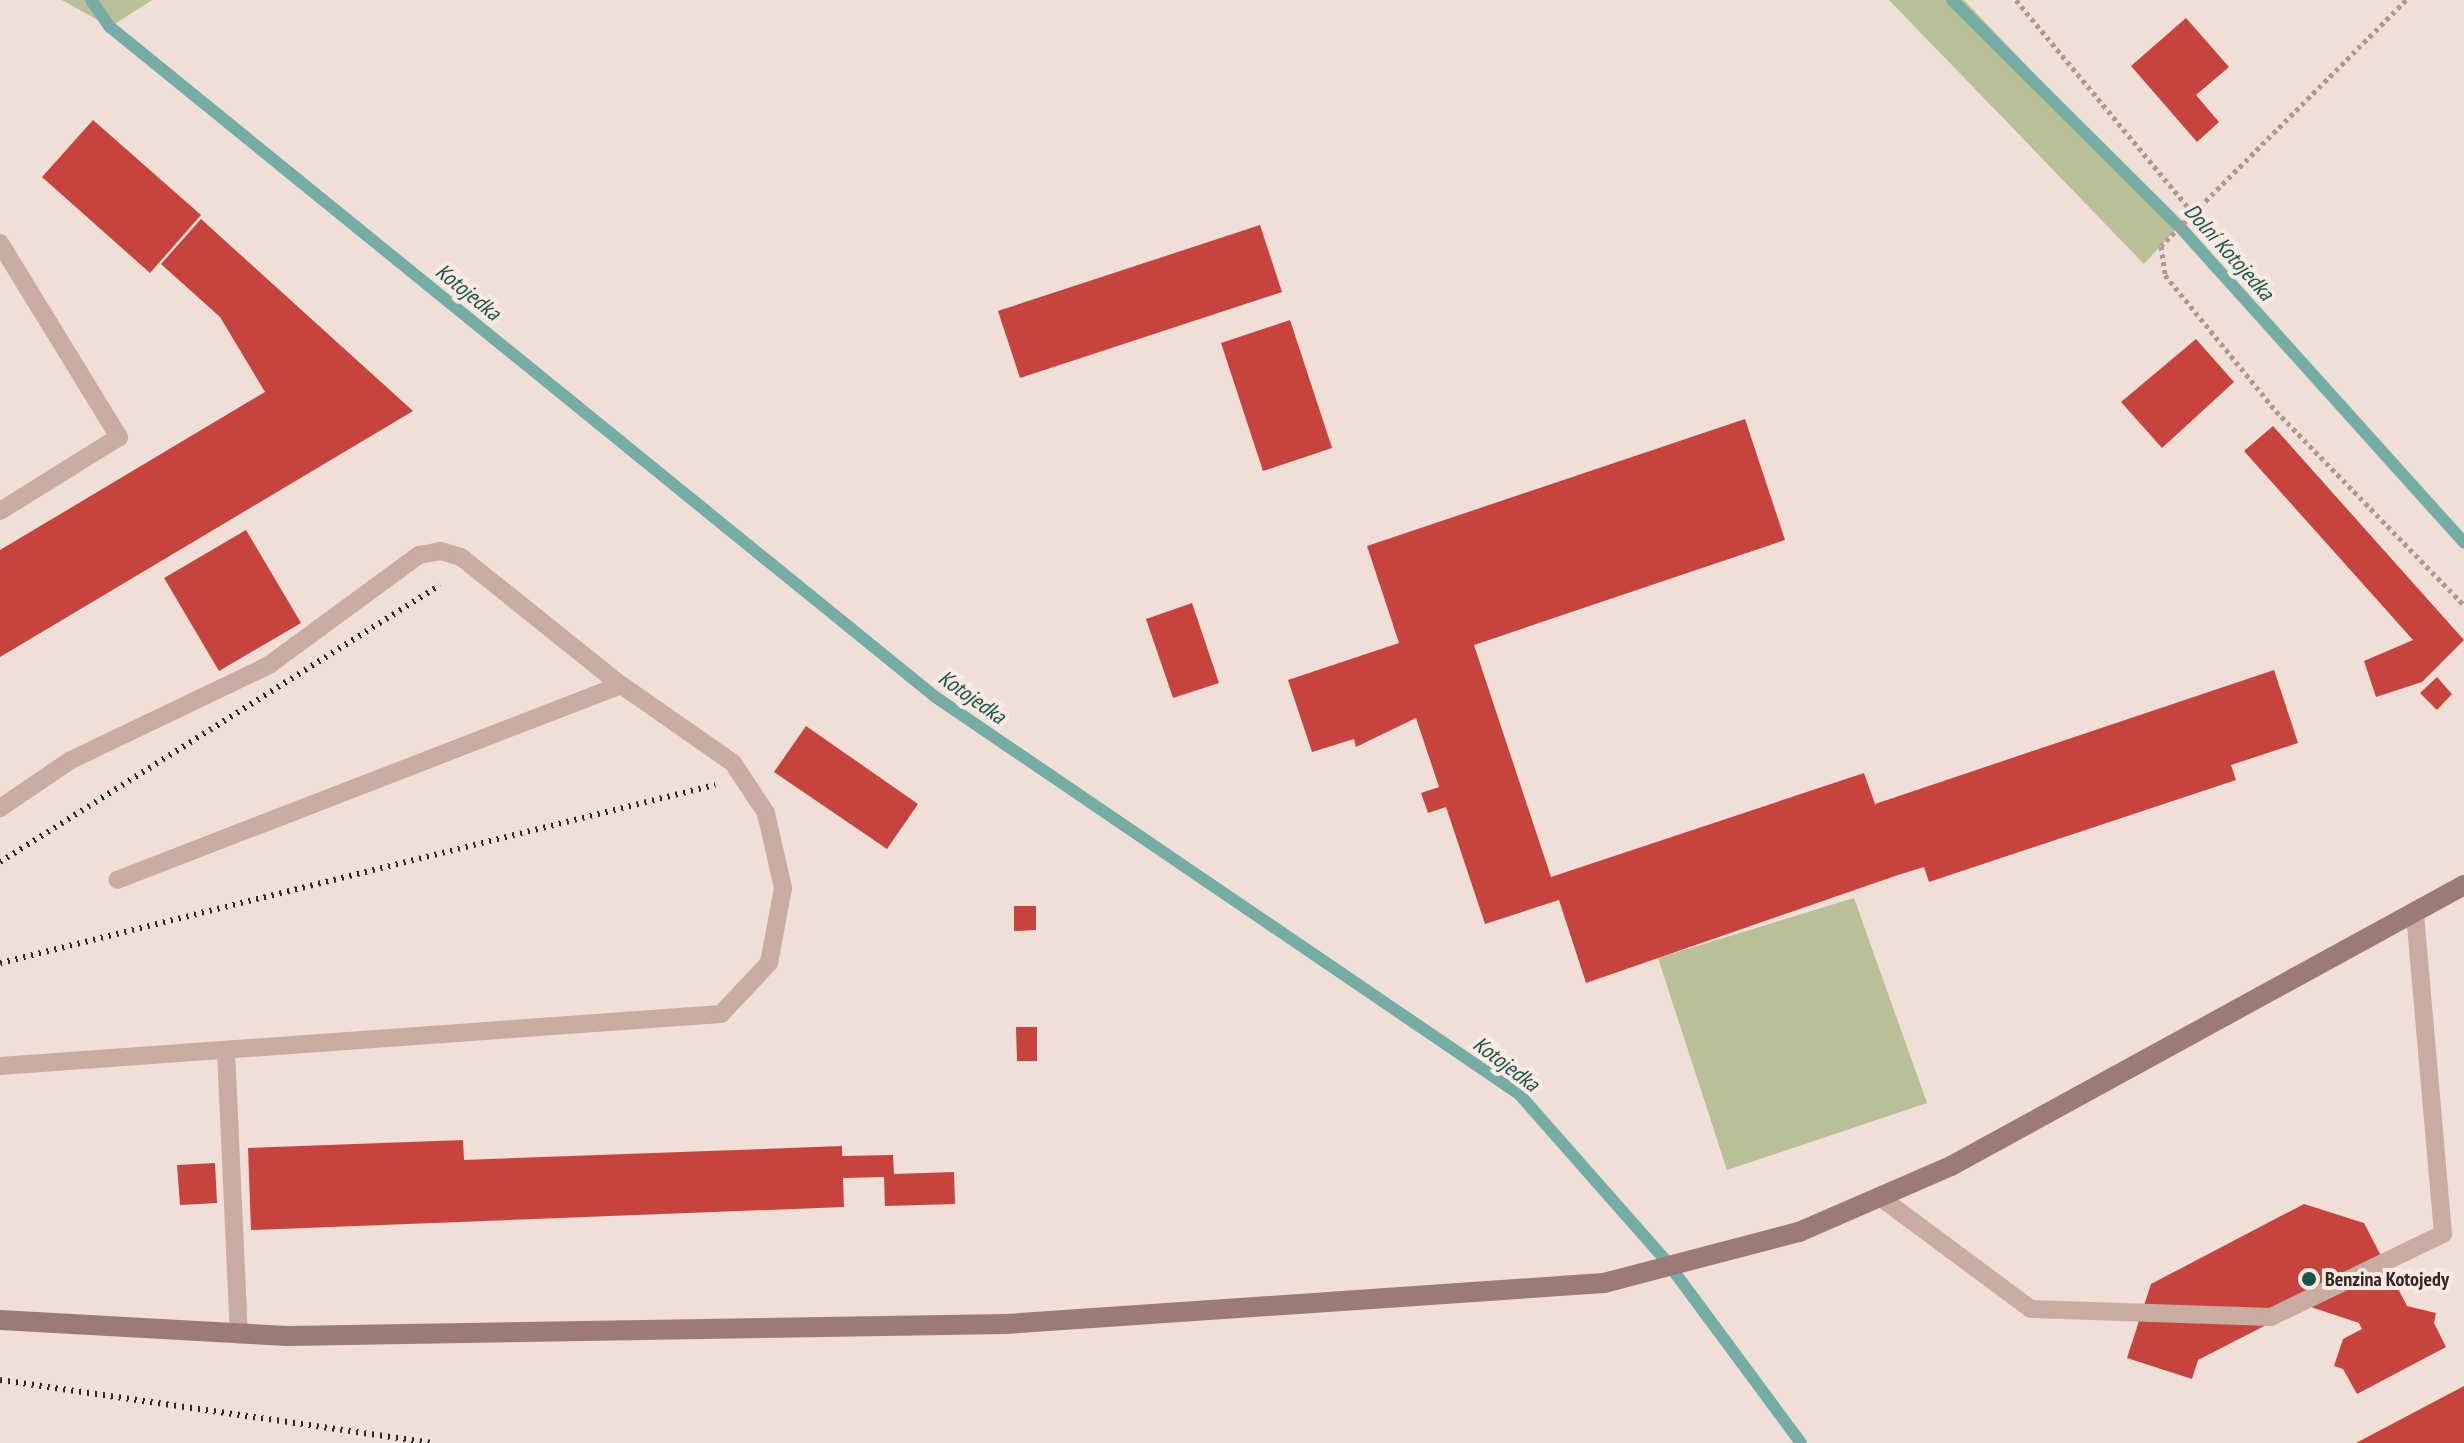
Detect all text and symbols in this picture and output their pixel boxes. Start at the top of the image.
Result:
water label: Dolní Kotojedka [2179,198,2279,306]
water label: Kotojedka [430,258,506,326]
water label: Kotojedka [933,665,1011,729]
water label: Kotojedka [1468,1031,1544,1097]
place label: Benzina Kotojedy [2325,1267,2449,1291]
marker: Benzina Kotojedy [2300,1270,2318,1288]

